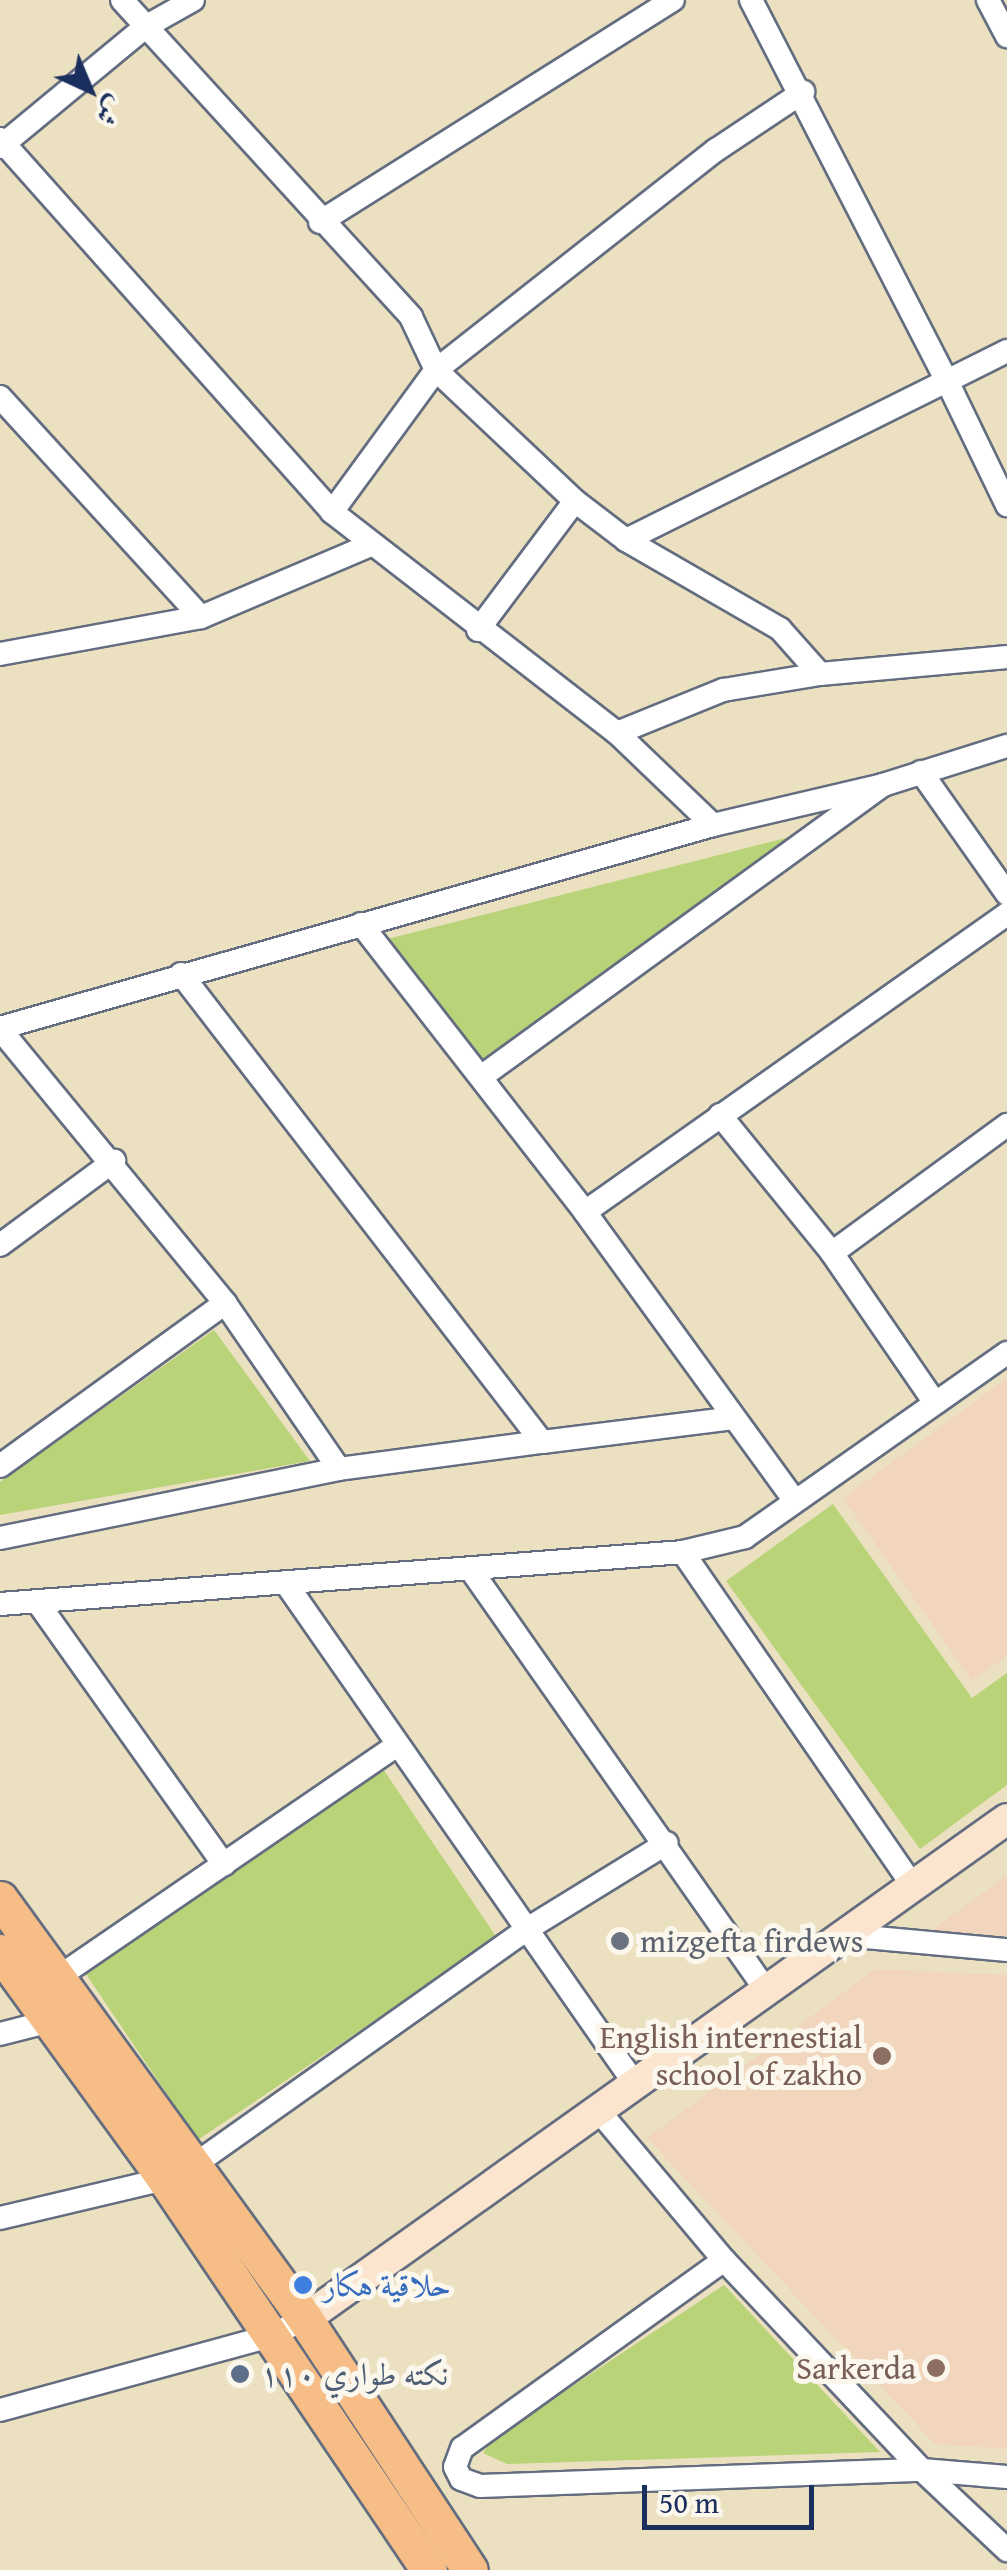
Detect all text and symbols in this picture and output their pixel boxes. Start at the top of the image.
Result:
north arrow [40,40,140,140]
text: ش [87,88,135,136]
place label: mizgefta firdews [640,1922,863,1960]
marker: mizgefta firdews [609,1930,631,1952]
place label: English internestial school of zakho [600,2019,862,2094]
marker: English internestial school of zakho [871,2045,893,2067]
place label: حلاقية هكار [323,2266,451,2304]
marker: حلاقية هكار [292,2274,314,2296]
place label: Sarkerda [796,2349,916,2387]
place label: نكته طواري ١١٠ [260,2355,448,2393]
marker: Sarkerda [925,2357,947,2379]
marker: نكته طواري ١١٠ [229,2363,251,2385]
scale bar [647,2465,820,2527]
text: 50 m [659,2480,719,2524]

